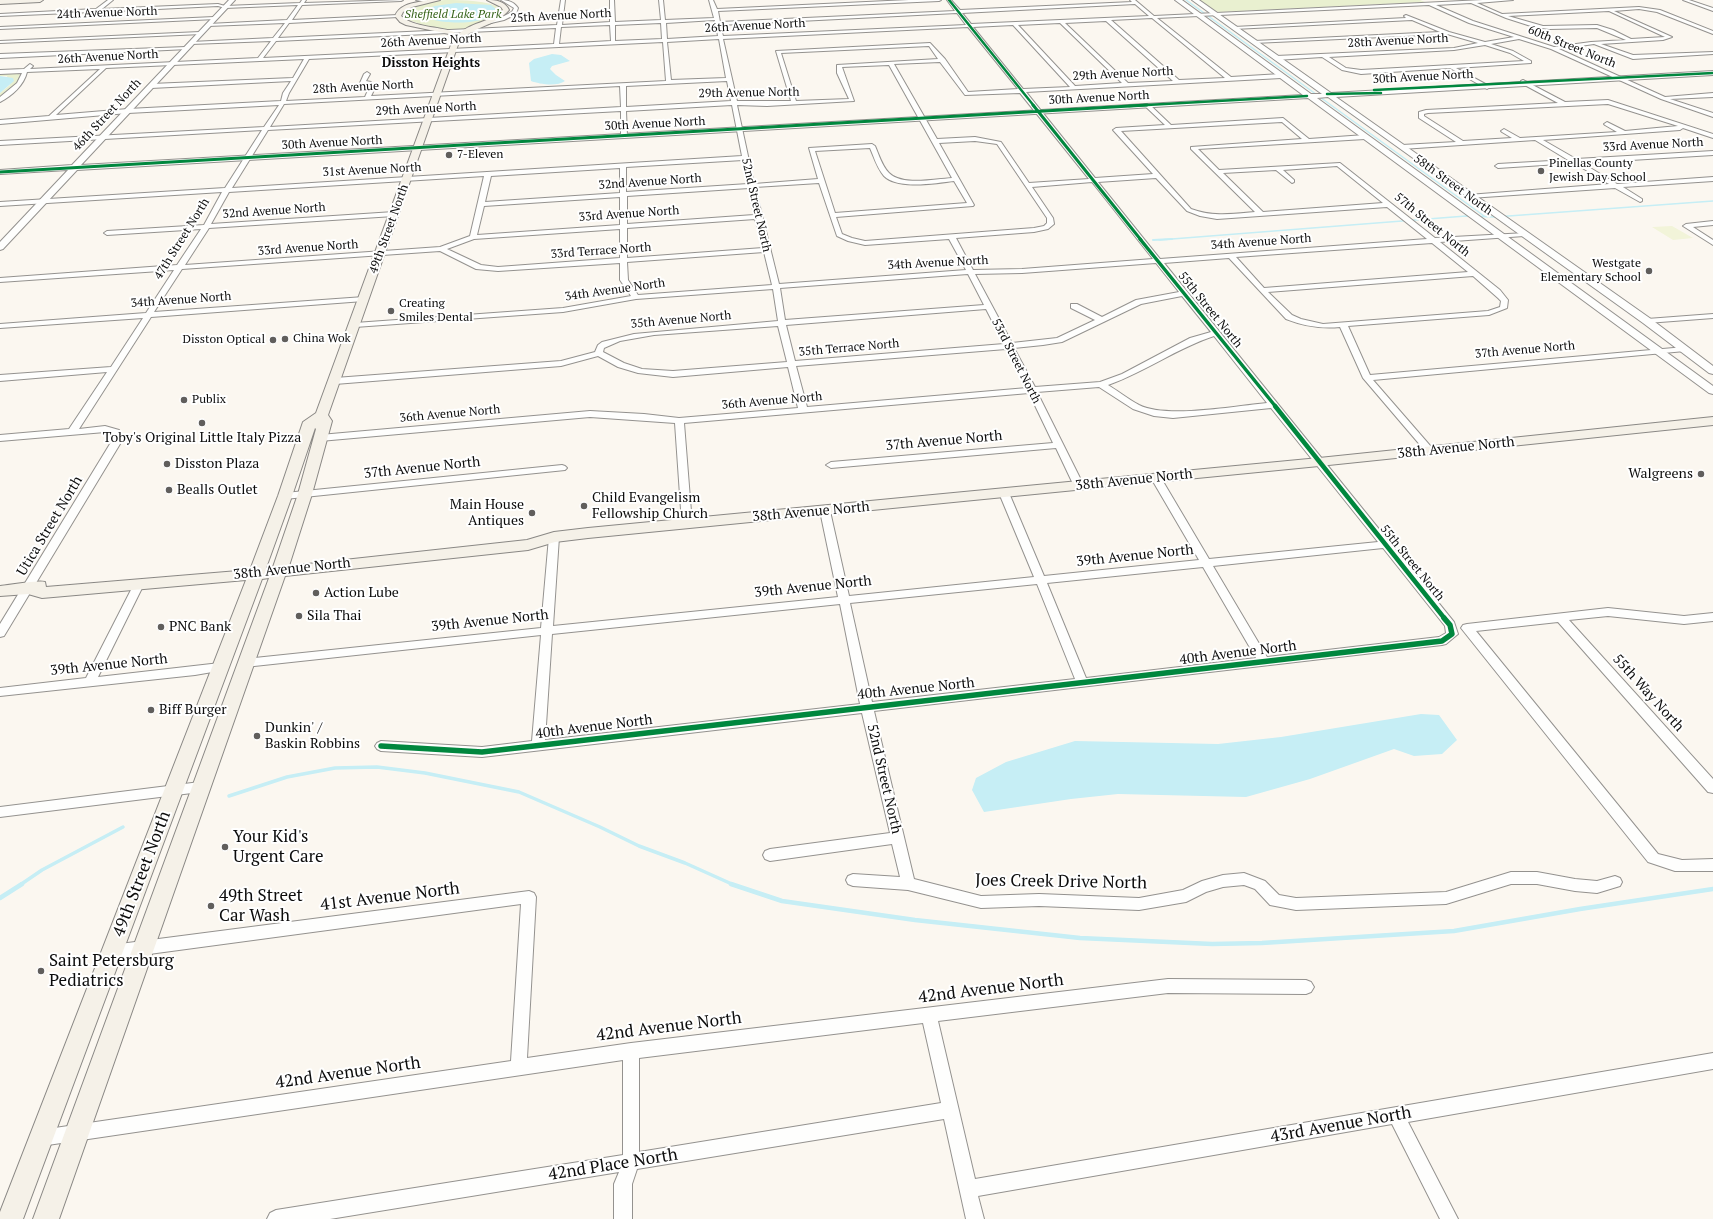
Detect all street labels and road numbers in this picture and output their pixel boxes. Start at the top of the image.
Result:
street label: 24th Avenue North [56,4,158,22]
street label: 25th Avenue North [510,6,612,26]
street label: 26th Avenue North [704,16,806,36]
street label: 60th Street North [1526,23,1618,71]
street label: 26th Avenue North [380,31,482,51]
street label: 28th Avenue North [1347,31,1449,51]
street label: 26th Avenue North [57,47,159,67]
street label: 29th Avenue North [1072,64,1174,84]
street label: 30th Avenue North [1372,67,1474,87]
street label: 46th Street North [70,76,144,154]
street label: 28th Avenue North [312,77,414,97]
street label: 29th Avenue North [698,85,800,101]
street label: 30th Avenue North [1048,88,1150,108]
street label: 29th Avenue North [375,99,477,119]
street label: 30th Avenue North [604,114,706,134]
street label: 30th Avenue North [281,133,383,153]
street label: 33rd Avenue North [1602,135,1704,155]
street label: 58th Street North [1411,152,1495,218]
street label: 52nd Street North [738,157,774,253]
street label: 31st Avenue North [322,160,422,180]
street label: 32nd Avenue North [598,171,702,193]
street label: 49th Street North [366,183,412,275]
street label: 57th Street North [1391,190,1473,260]
street label: 47th Street North [151,196,213,282]
street label: 32nd Avenue North [222,200,326,222]
street label: 33rd Avenue North [578,203,680,225]
street label: 34th Avenue North [1210,231,1312,253]
street label: 33rd Avenue North [257,237,359,259]
street label: 33rd Terrace North [550,240,652,262]
street label: 34th Avenue North [887,253,989,273]
street label: 55th Street North [1175,269,1245,351]
street label: 34th Avenue North [564,276,666,304]
street label: 34th Avenue North [130,289,232,311]
street label: 35th Avenue North [630,308,732,332]
street label: 53rd Street North [988,316,1044,406]
street label: 35th Terrace North [798,336,900,360]
street label: 37th Avenue North [1474,338,1576,362]
street label: 36th Avenue North [721,389,823,413]
street label: 36th Avenue North [399,402,501,426]
street label: 37th Avenue North [885,428,1003,454]
street label: 38th Avenue North [1397,433,1515,463]
street label: 37th Avenue North [363,454,481,482]
street label: 38th Avenue North [1075,465,1193,495]
street label: Utica Street North [14,473,86,579]
street label: 38th Avenue North [752,499,870,525]
street label: 55th Street North [1377,522,1447,604]
street label: 39th Avenue North [1076,541,1194,571]
street label: 38th Avenue North [233,554,351,584]
street label: 39th Avenue North [754,572,872,602]
street label: 39th Avenue North [431,606,549,636]
street label: 40th Avenue North [1179,637,1297,669]
street label: 39th Avenue North [50,650,168,680]
street label: 55th Way North [1609,651,1687,735]
street label: 40th Avenue North [857,674,975,704]
street label: 40th Avenue North [535,711,653,743]
street label: 52nd Street North [863,723,905,835]
street label: 49th Street North [109,808,175,940]
street label: Joes Creek Drive North [975,870,1147,894]
street label: 41st Avenue North [319,878,461,916]
street label: 42nd Avenue North [917,970,1065,1008]
street label: 42nd Avenue North [595,1008,743,1046]
street label: 42nd Avenue North [274,1053,422,1093]
street label: 43rd Avenue North [1269,1103,1413,1147]
street label: 42nd Place North [547,1145,679,1185]

